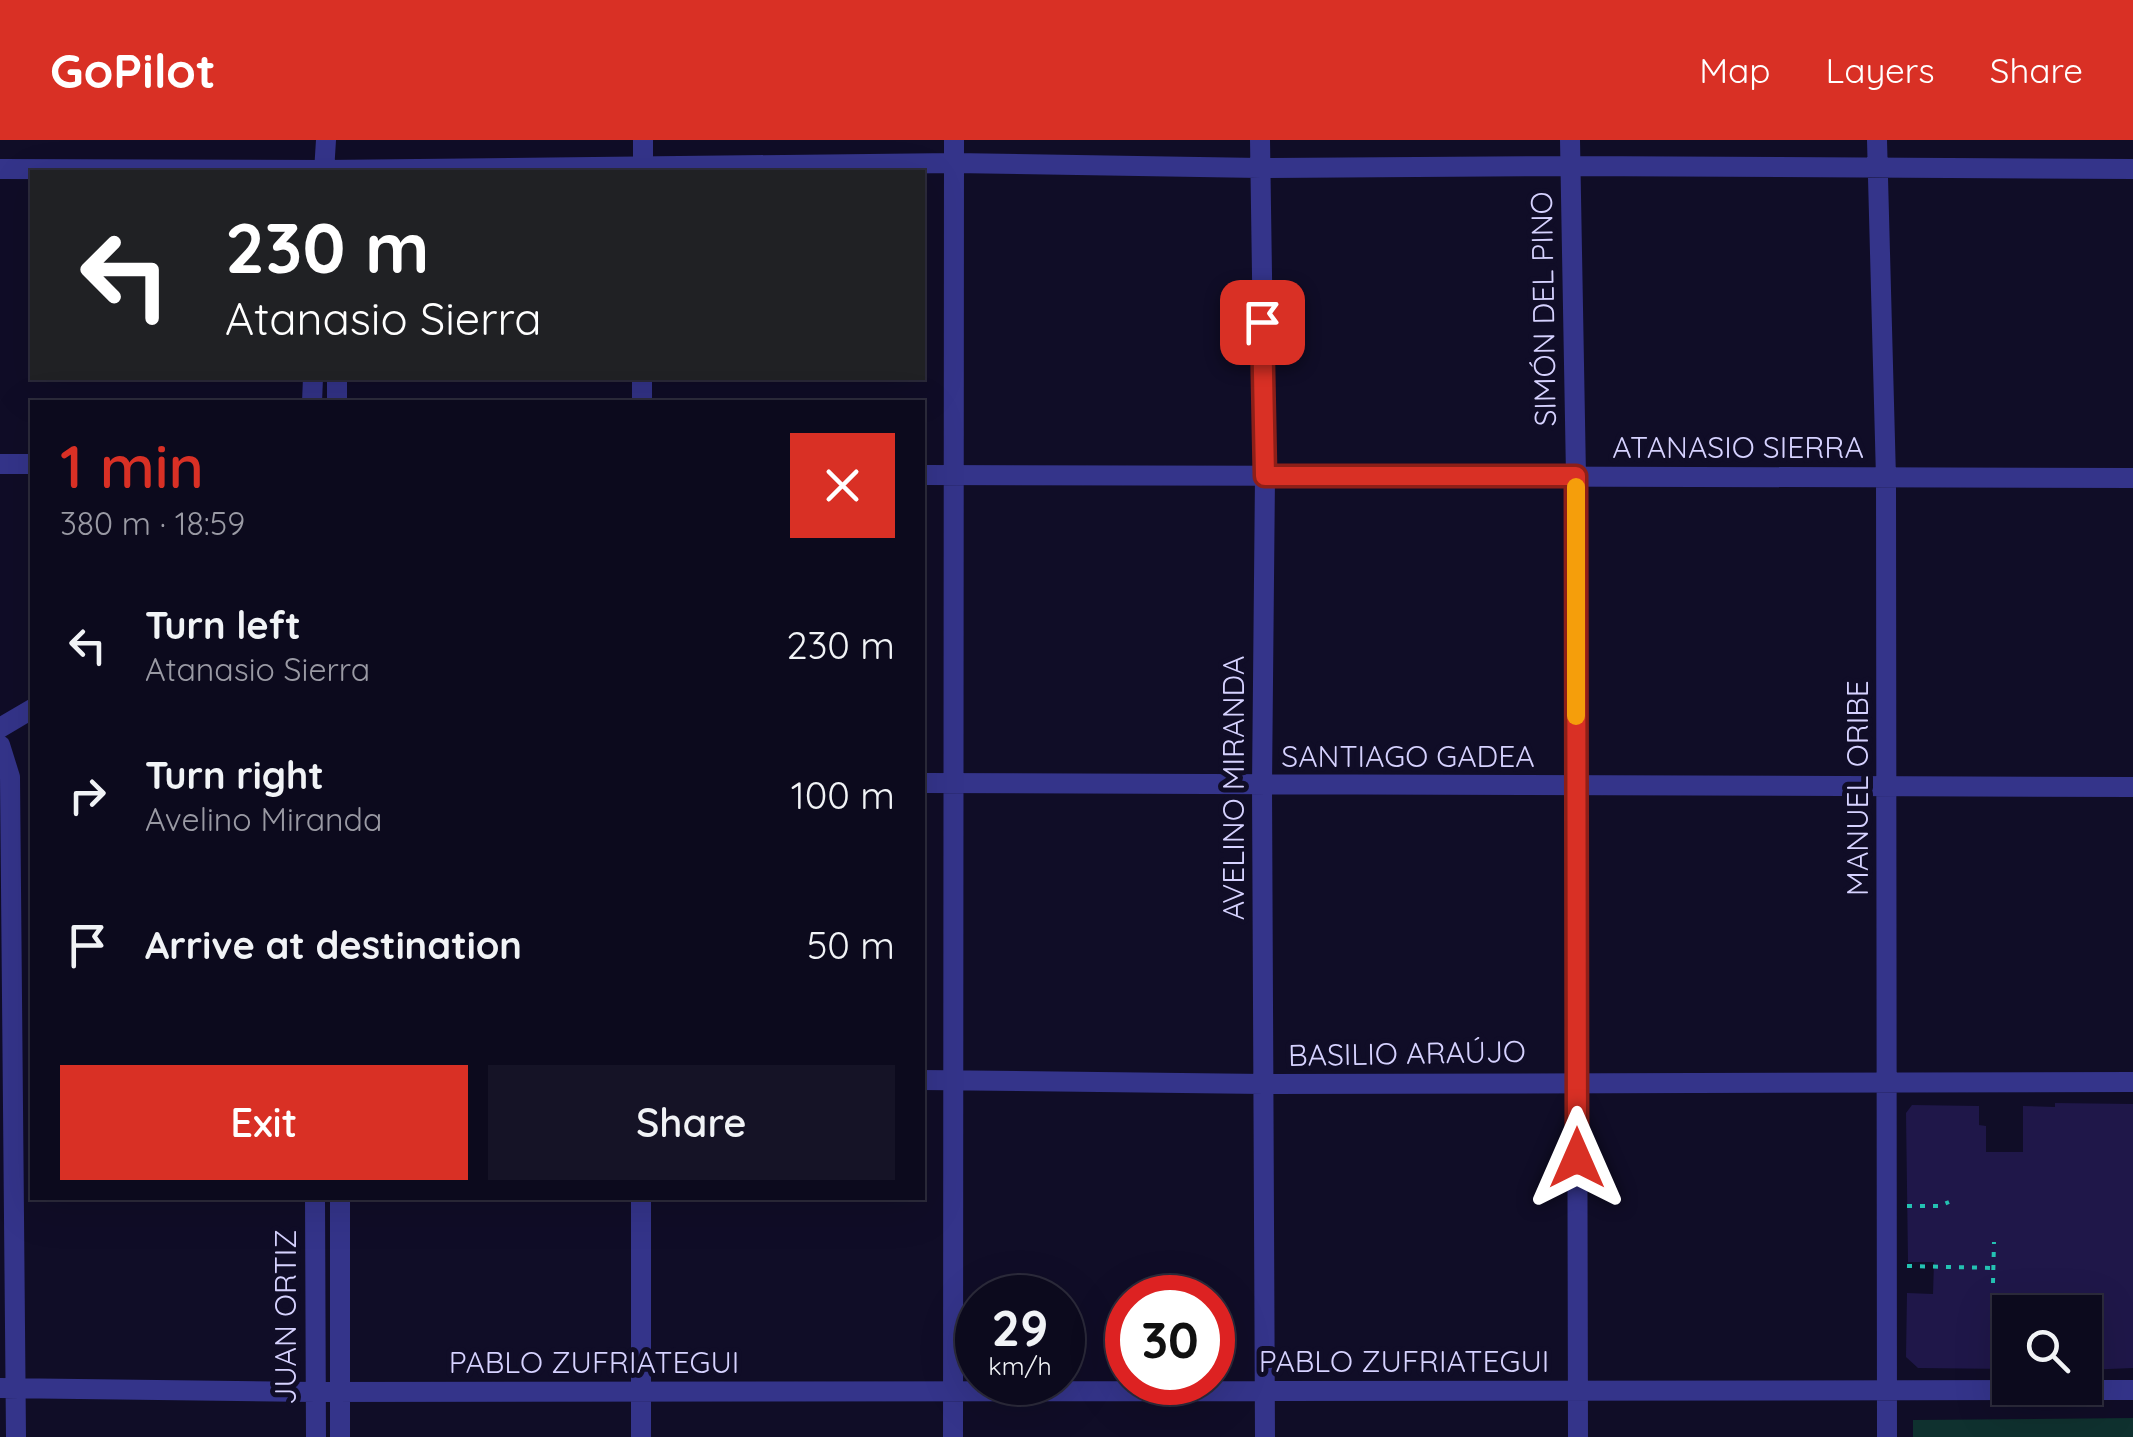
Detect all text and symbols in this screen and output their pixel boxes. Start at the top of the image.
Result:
text: GoPilot [50,40,216,100]
text: Map [1699,48,1771,92]
text: Layers [1826,48,1935,92]
text: Share [1990,48,2083,92]
street label: SIMÓN DEL PINO [1522,191,1564,427]
text: 230 m [225,203,430,291]
icon: left [60,210,190,340]
pin [1220,280,1305,365]
text: Atanasio Sierra [225,290,542,346]
icon: arrive [1235,295,1290,350]
text: 1 min [60,428,204,503]
street label: ATANASIO SIERRA [1612,428,1864,466]
button: close [790,433,895,538]
text: 380 m · 18:59 [60,503,245,543]
text: Turn left [145,601,301,649]
icon: left [60,618,115,673]
text: 230 m [786,621,895,669]
text: Atanasio Sierra [145,649,370,689]
street label: AVELINO MIRANDA [1214,656,1252,920]
street label: MANUEL ORIBE [1838,680,1876,896]
street label: SANTIAGO GADEA [1281,737,1535,775]
text: Turn right [145,751,324,799]
icon: right [60,768,115,823]
text: 100 m [791,771,895,819]
text: Avelino Miranda [145,799,382,839]
icon: arrive [60,918,115,973]
text: Arrive at destination [145,921,522,969]
text: 50 m [807,921,895,969]
street label: BASILIO ARAÚJO [1288,1032,1526,1074]
button: Exit [60,1065,468,1180]
button: Share [488,1065,895,1180]
position arrow [1525,1106,1629,1210]
street label: JUAN ORTIZ [266,1229,304,1405]
speed limit sign: 30 [1105,1275,1235,1405]
map controls [1992,1295,2102,1405]
button: search [1992,1295,2102,1405]
text: 29 [992,1296,1048,1359]
street label: PABLO ZUFRIATEGUI [1259,1342,1549,1380]
street label: PABLO ZUFRIATEGUI [449,1343,739,1381]
text: km/h [988,1350,1052,1381]

